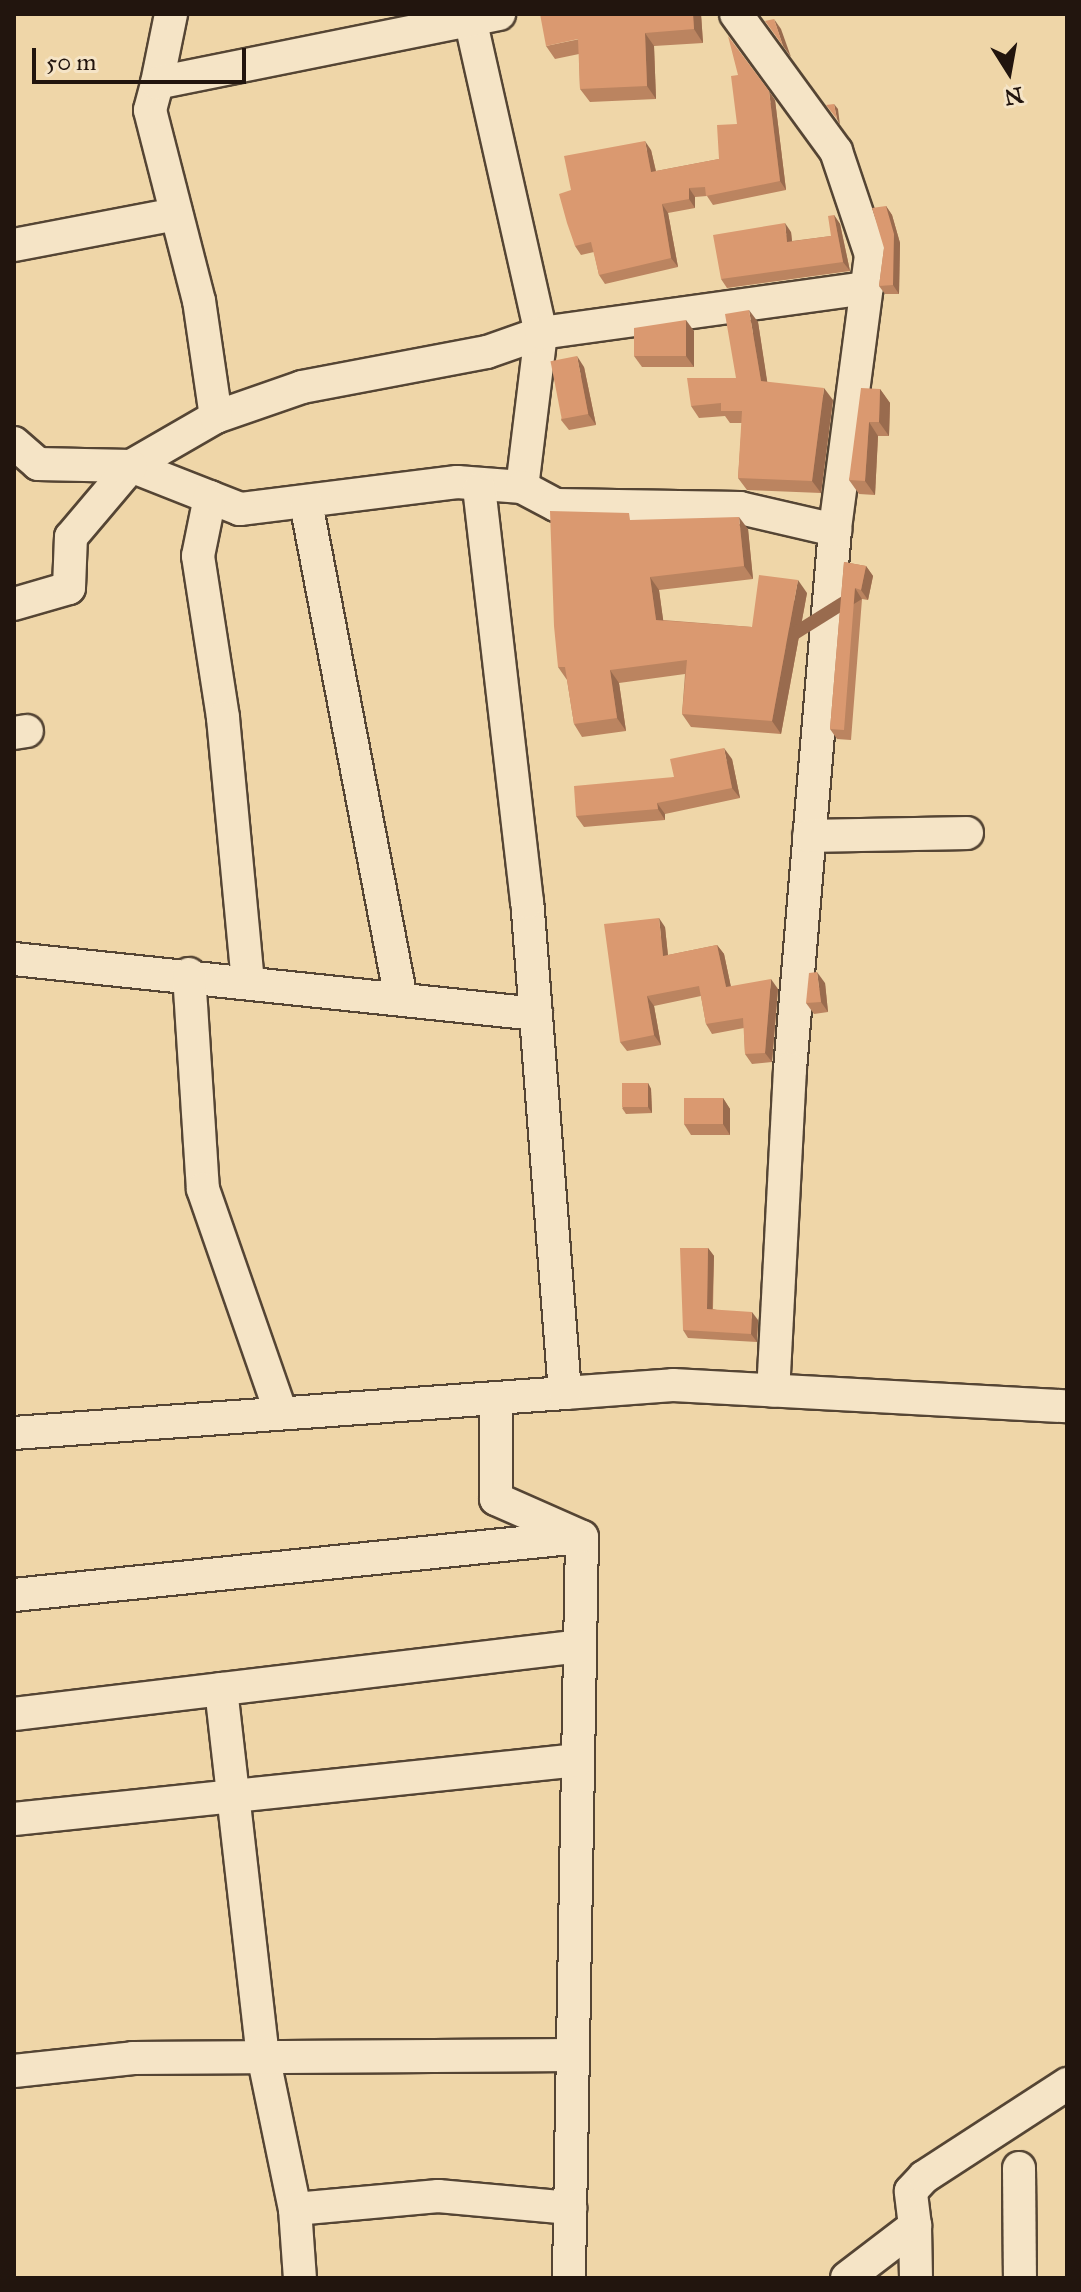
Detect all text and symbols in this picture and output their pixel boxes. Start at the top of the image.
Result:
scale bar [36,32,250,82]
north arrow [969,32,1049,112]
text: 50 m [46,47,96,77]
text: N [1002,81,1025,111]

